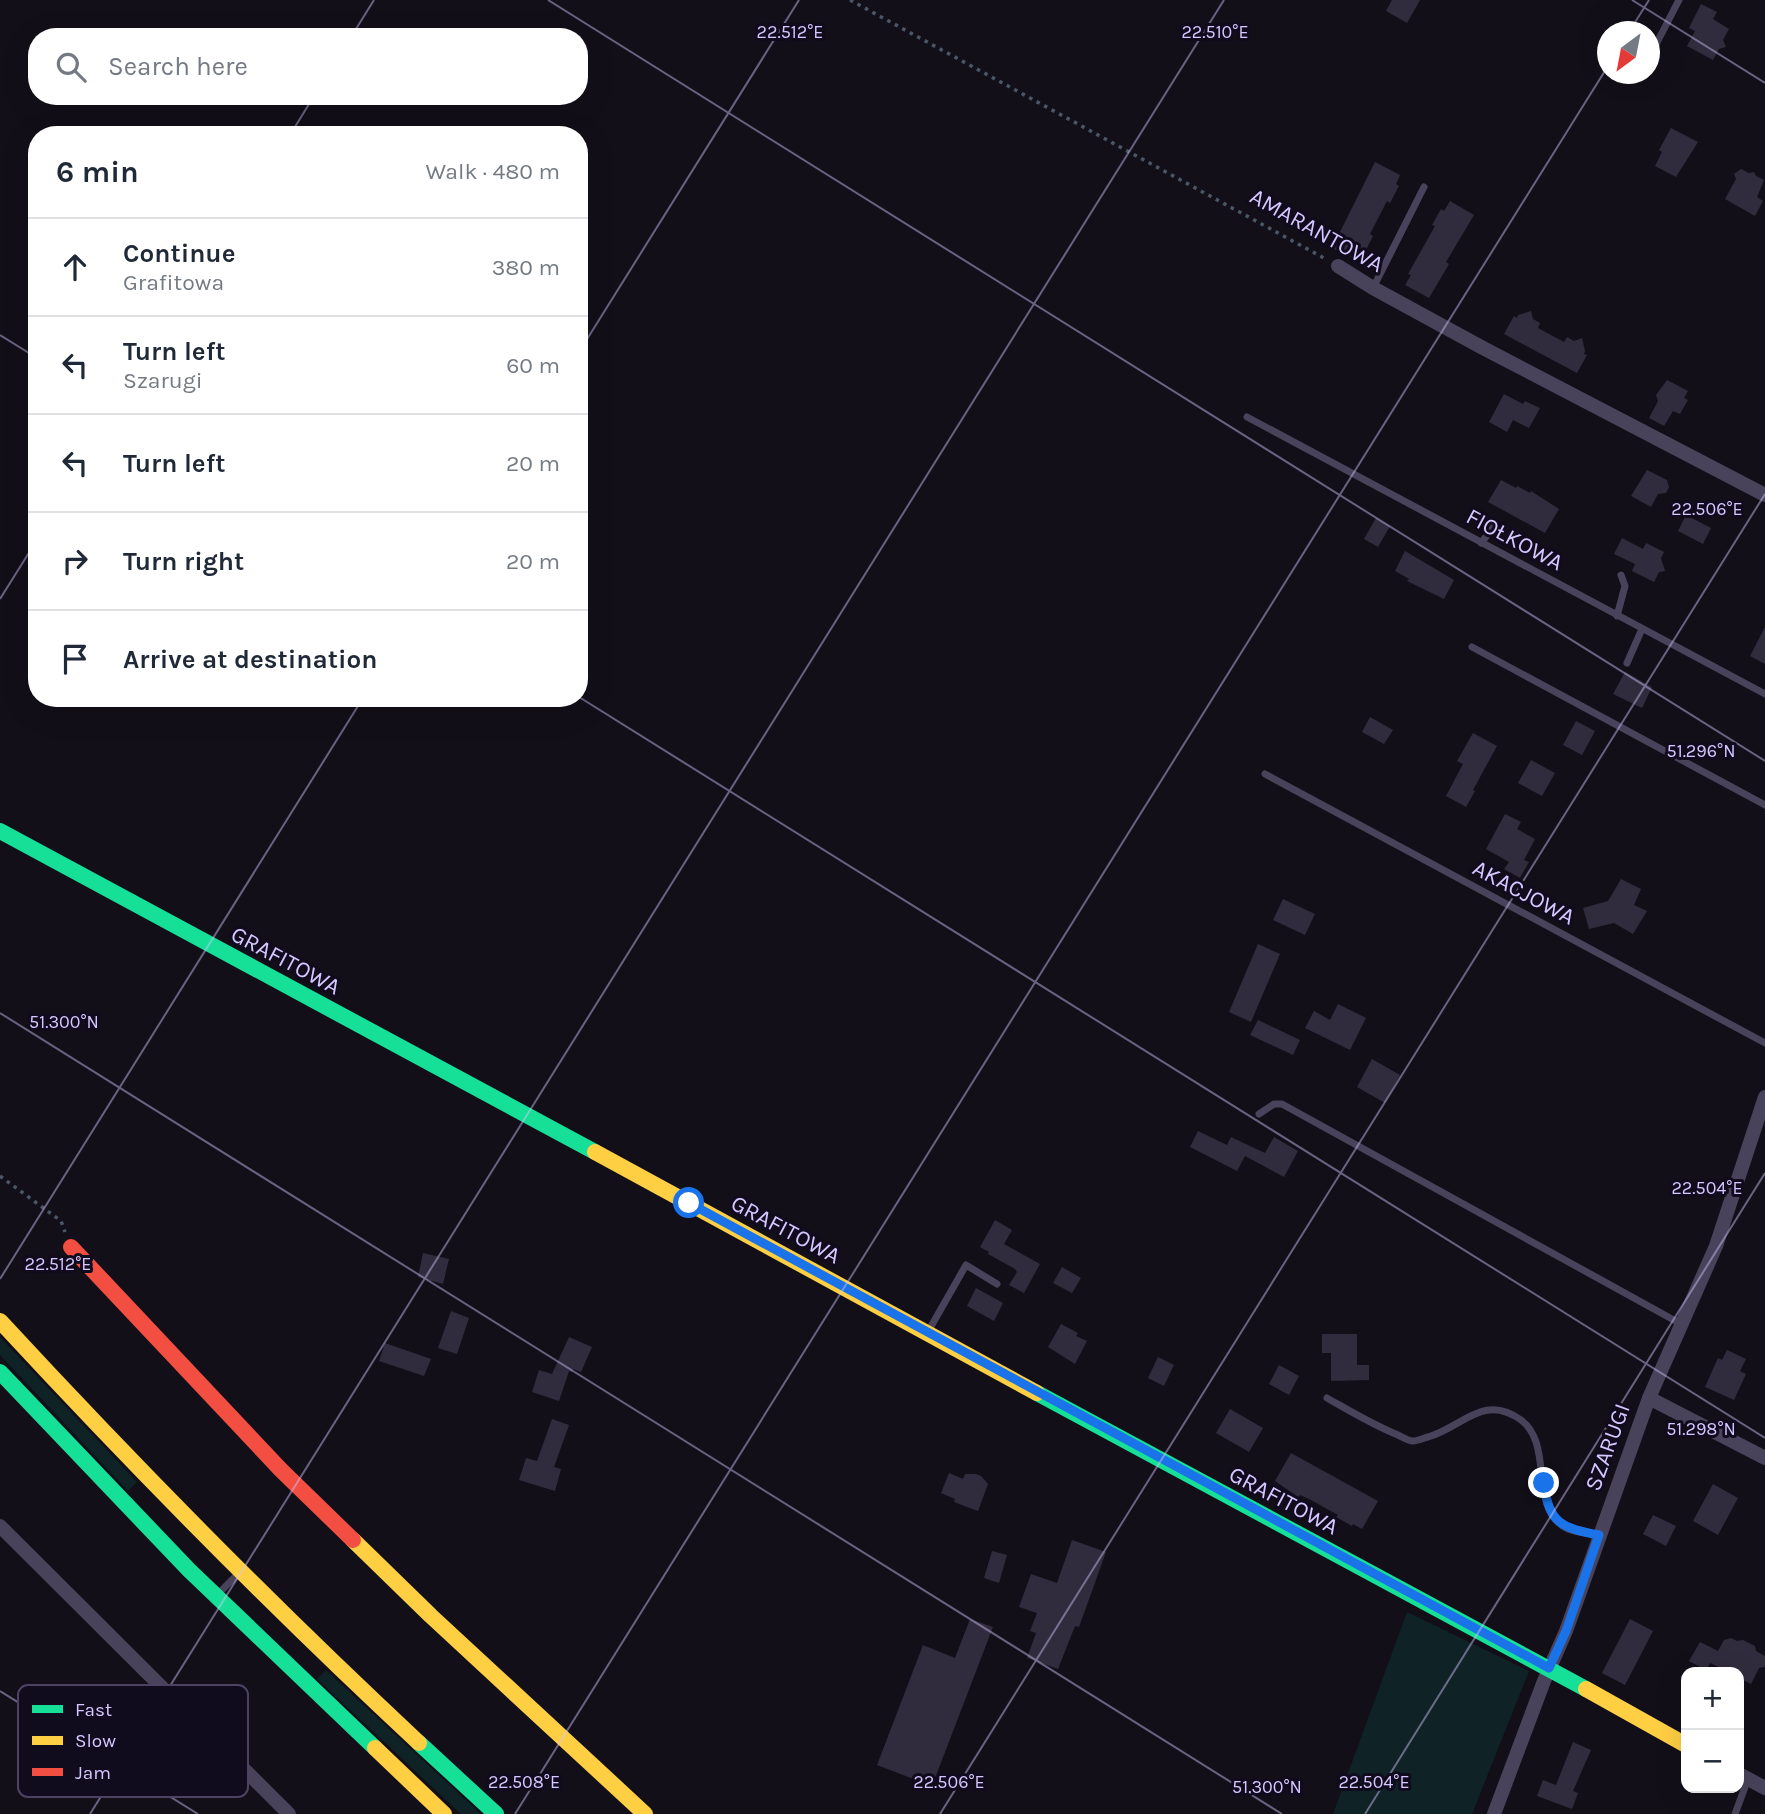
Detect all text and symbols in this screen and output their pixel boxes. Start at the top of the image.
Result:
text: 22.512°E [757,21,823,43]
text: 22.510°E [1181,21,1249,43]
north arrow [1597,21,1660,84]
search box [28,28,588,105]
icon: search [52,48,90,86]
text: Search here [108,51,248,82]
text: 6 min [56,154,139,190]
text: Walk · 480 m [425,158,560,185]
street label: AMARANTOWA [1245,183,1388,278]
text: Continue [123,238,235,269]
icon: ahead [56,248,94,286]
text: 380 m [492,254,560,281]
text: Grafitowa [123,269,224,296]
text: Turn left [123,336,225,367]
icon: left [56,346,94,384]
text: 60 m [506,352,560,379]
text: Szarugi [123,367,203,394]
icon: left [56,444,94,482]
text: Turn left [123,448,225,479]
text: 20 m [506,450,560,477]
text: 22.506°E [1671,498,1743,520]
street label: FIOŁKOWA [1462,503,1568,576]
icon: right [56,542,94,580]
text: Turn right [123,546,244,577]
text: 20 m [506,548,560,575]
icon: arrive [56,640,94,678]
text: Arrive at destination [123,644,377,675]
text: 51.296°N [1667,740,1735,762]
street label: AKACJOWA [1468,854,1579,931]
street label: GRAFITOWA [226,920,345,1001]
text: 51.300°N [29,1011,99,1033]
text: 22.504°E [1671,1177,1743,1199]
route start [673,1187,704,1218]
street label: GRAFITOWA [726,1189,845,1270]
text: 22.512°E [25,1253,91,1275]
street label: SZARUGI [1579,1400,1636,1495]
text: 51.298°N [1666,1418,1736,1440]
street label: GRAFITOWA [1224,1460,1343,1541]
route end [1528,1467,1559,1498]
map controls [1681,1667,1744,1793]
button: + [1681,1667,1744,1730]
legend [18,1685,248,1797]
text: Fast [75,1699,112,1721]
text: Slow [75,1730,116,1752]
button: − [1681,1730,1744,1793]
text: Jam [75,1762,111,1784]
text: 22.508°E [488,1771,560,1793]
text: 22.506°E [913,1771,985,1793]
text: 22.504°E [1338,1771,1410,1793]
text: 51.300°N [1232,1776,1302,1798]

